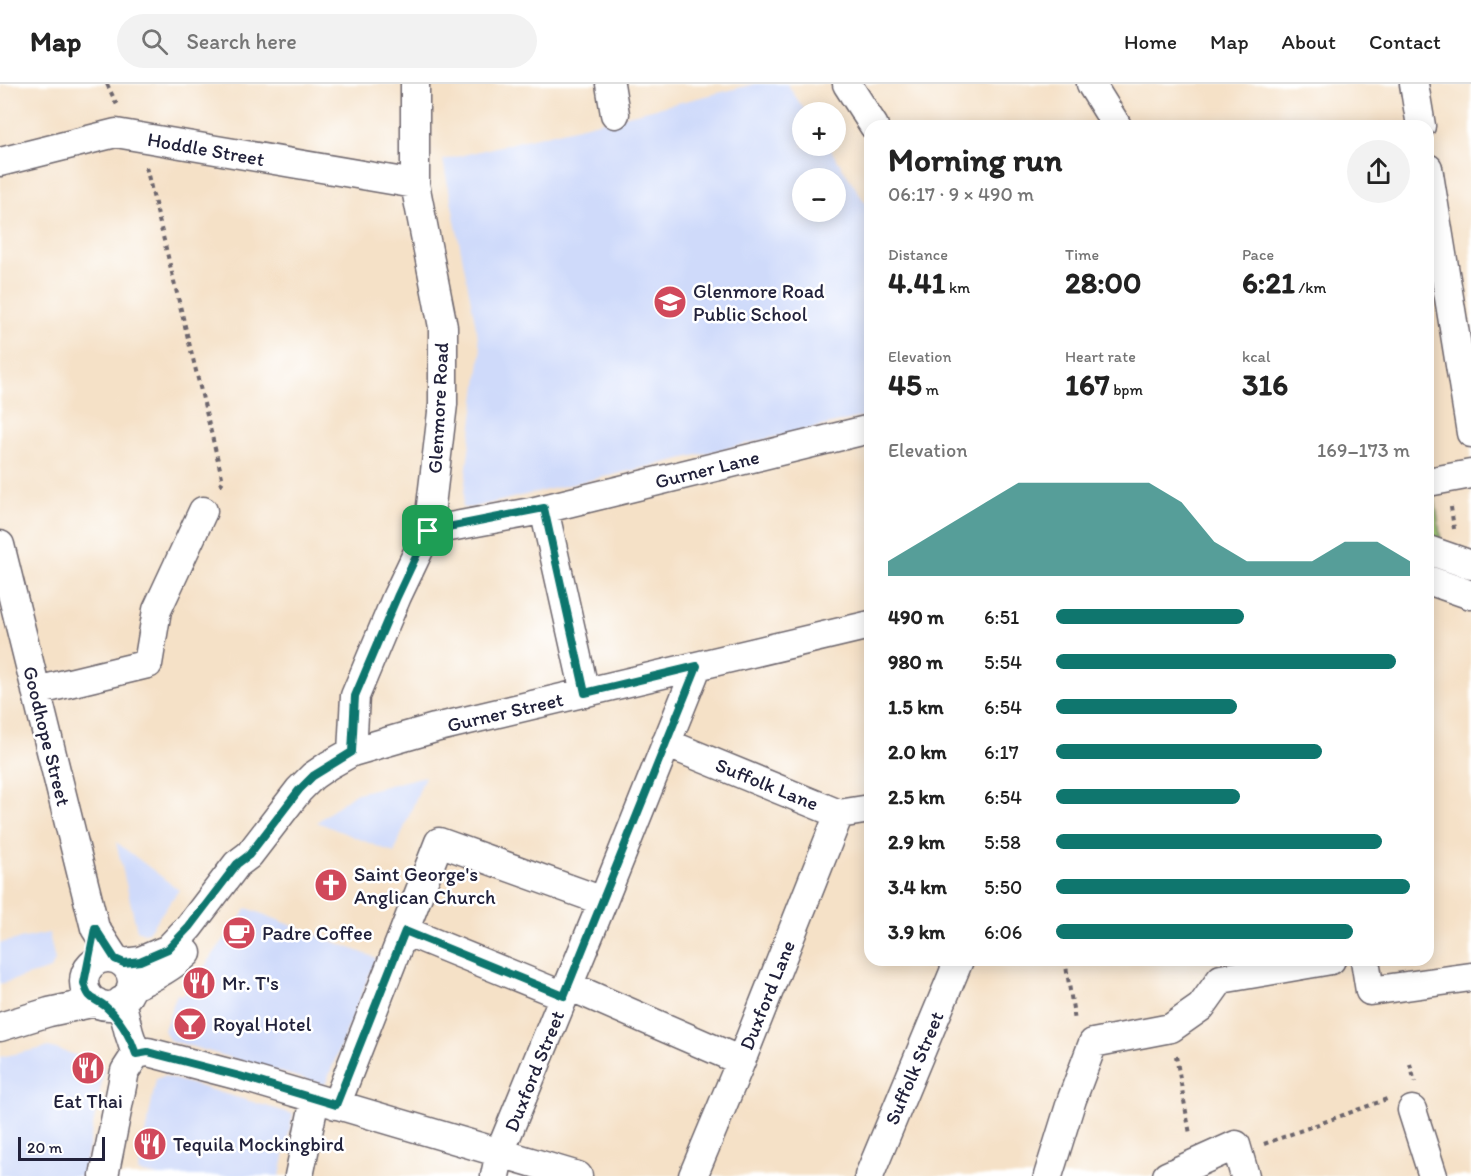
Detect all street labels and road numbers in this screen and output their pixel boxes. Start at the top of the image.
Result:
street label: Hoddle Street [146,127,266,171]
street label: Glenmore Road [423,341,453,474]
street label: Gurner Lane [652,444,762,494]
street label: Goodhope Street [18,664,76,808]
street label: Gurner Street [445,687,565,737]
street label: Suffolk Lane [712,753,822,815]
street label: Duxford Lane [734,937,800,1053]
street label: Duxford Street [499,1007,569,1135]
street label: Suffolk Street [879,1007,949,1128]

